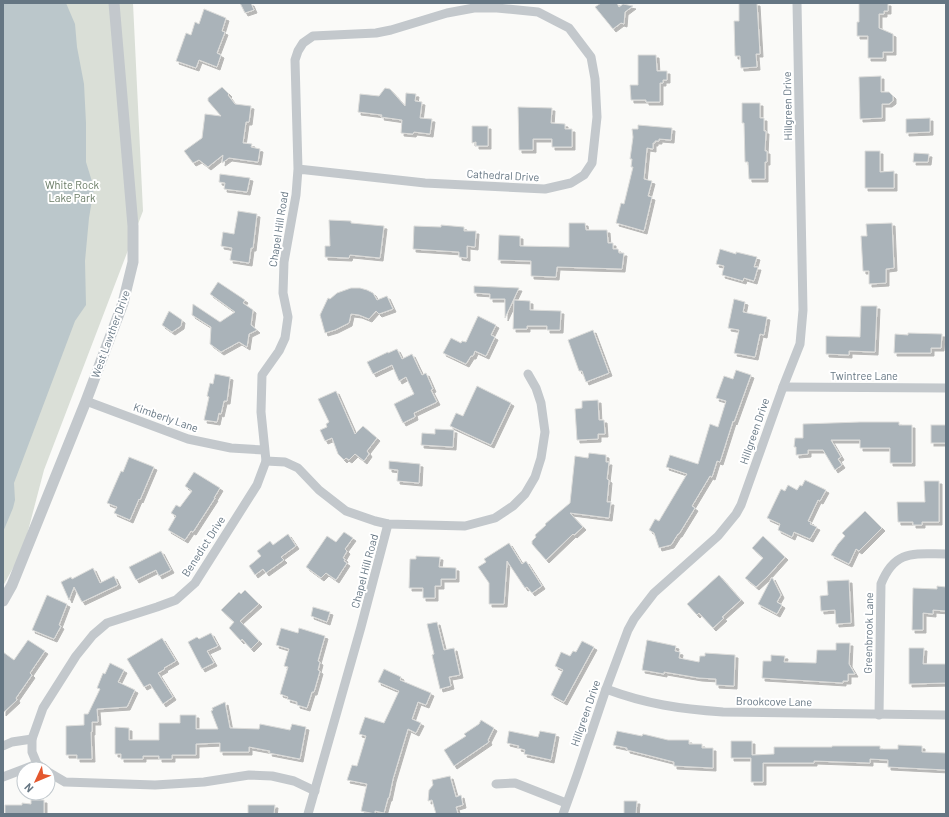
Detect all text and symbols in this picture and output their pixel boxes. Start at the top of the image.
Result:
street label: Hillgreen Drive [780,71,794,141]
street label: Cathedral Drive [466,167,540,183]
park label: White Rock Lake Park [45,178,100,204]
street label: Chapel Hill Road [266,190,290,268]
street label: West Lawther Drive [88,288,132,380]
street label: Twintree Lane [830,369,898,382]
street label: Hillgreen Drive [737,396,771,466]
street label: Kimberly Lane [132,400,200,434]
street label: Benedict Drive [179,513,228,579]
street label: Chapel Hill Road [348,532,380,610]
street label: Greenbrook Lane [861,592,875,674]
street label: Hillgreen Drive [568,678,602,748]
street label: Brookcove Lane [736,694,812,708]
north arrow [16,761,56,801]
text: N [21,781,36,795]

